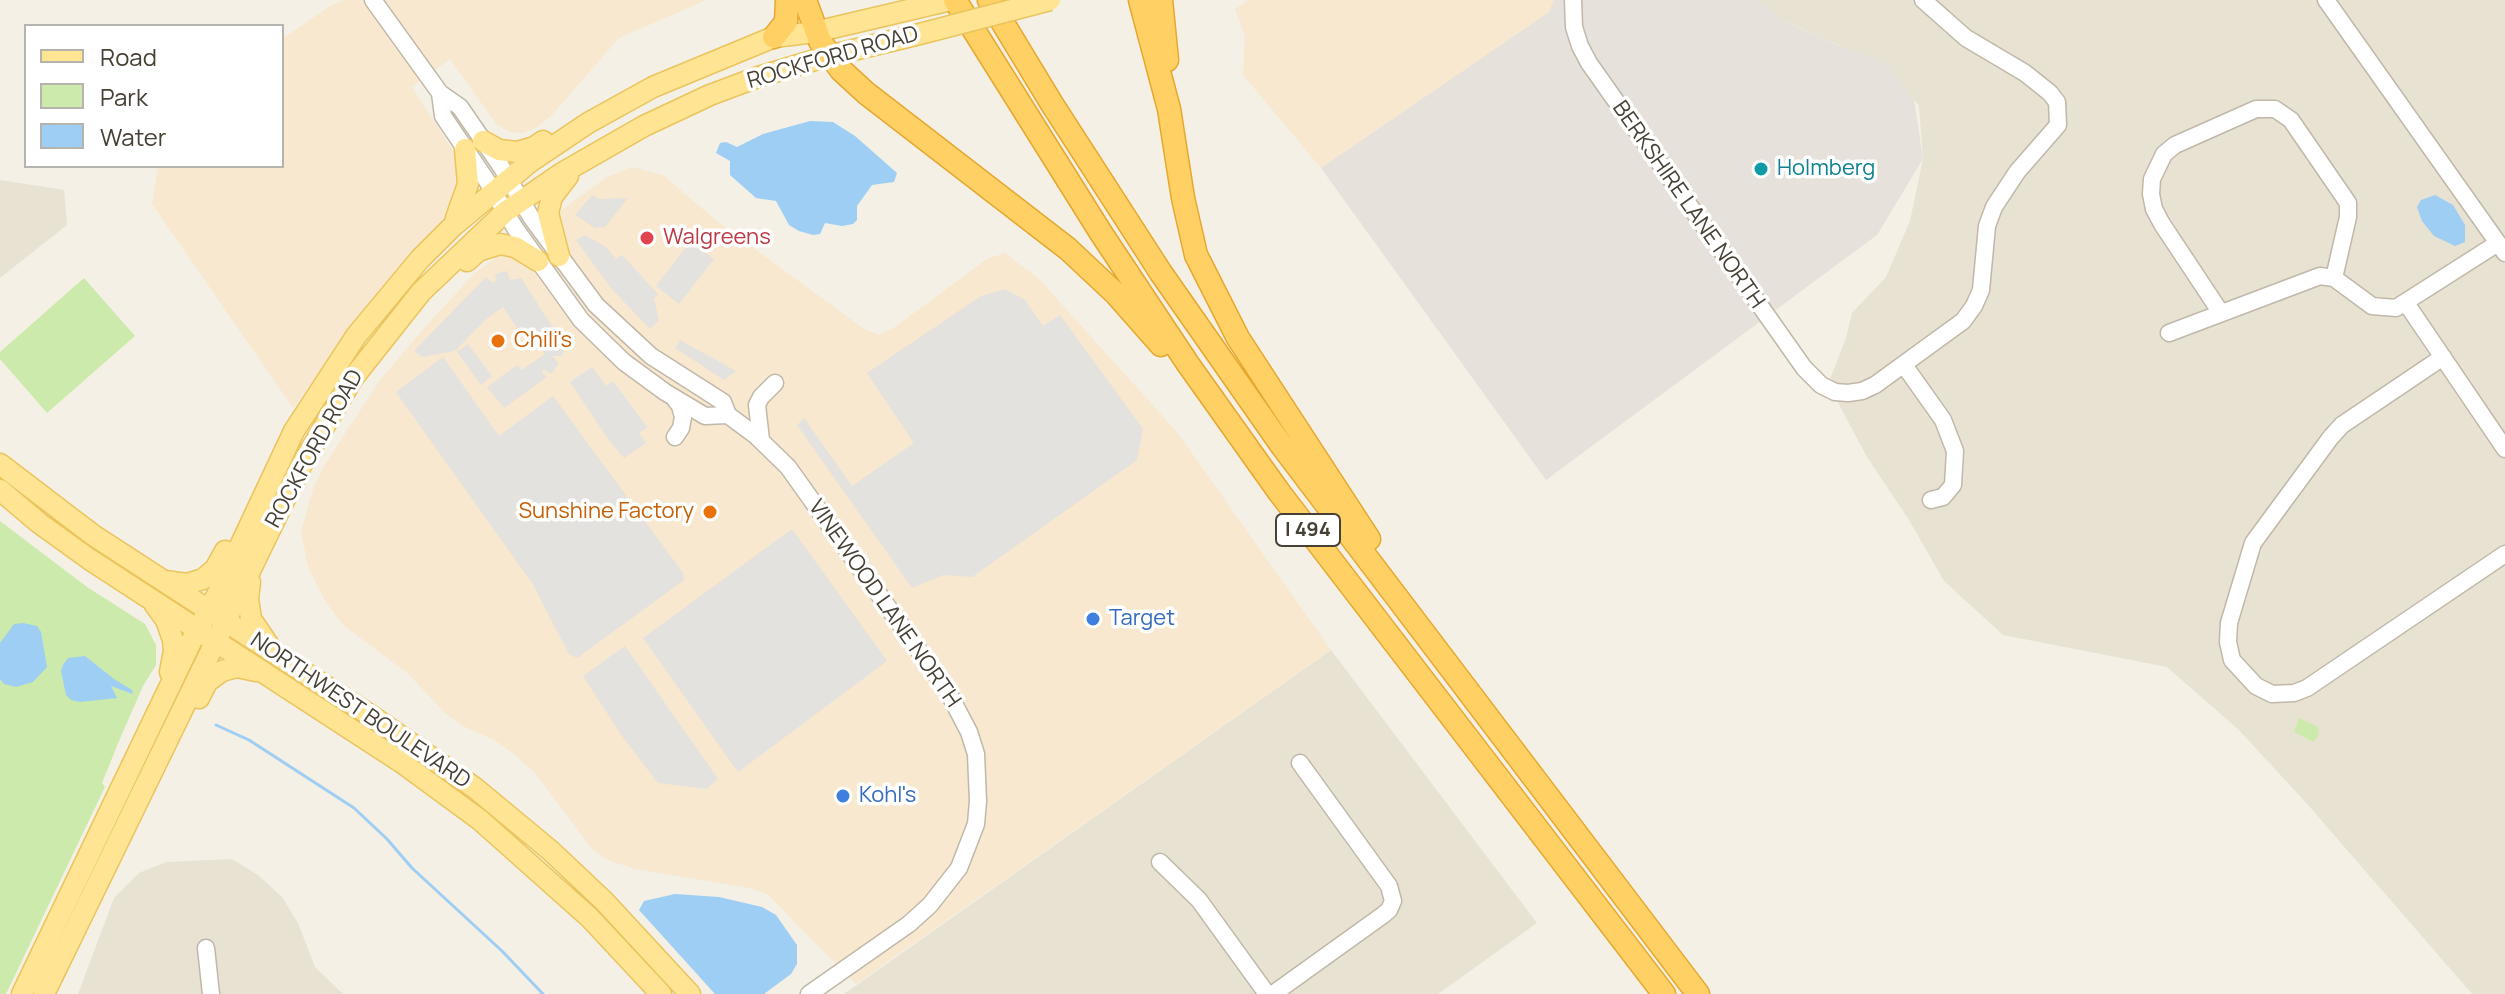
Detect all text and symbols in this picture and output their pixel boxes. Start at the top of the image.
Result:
street label: ROCKFORD ROAD [744,21,922,95]
legend [24,24,284,168]
text: Road [100,40,157,73]
text: Park [100,80,148,113]
street label: BERKSHIRE LANE NORTH [1606,96,1770,314]
text: Water [100,120,167,153]
place label: Holmberg [1777,156,1875,182]
marker: Holmberg [1752,160,1770,178]
place label: Walgreens [663,225,771,251]
marker: Walgreens [638,229,656,247]
place label: Chili's [514,328,572,354]
marker: Chili's [489,332,507,350]
street label: ROCKFORD ROAD [261,365,369,533]
street label: VINEWOOD LANE NORTH [802,495,966,713]
place label: Sunshine Factory [518,499,694,525]
marker: Sunshine Factory [701,503,719,521]
road number: I 494 [1276,514,1340,546]
place label: Target [1109,606,1175,632]
marker: Target [1084,610,1102,628]
street label: NORTHWEST BOULEVARD [245,627,475,795]
place label: Kohl's [859,783,916,809]
marker: Kohl's [834,787,852,805]

